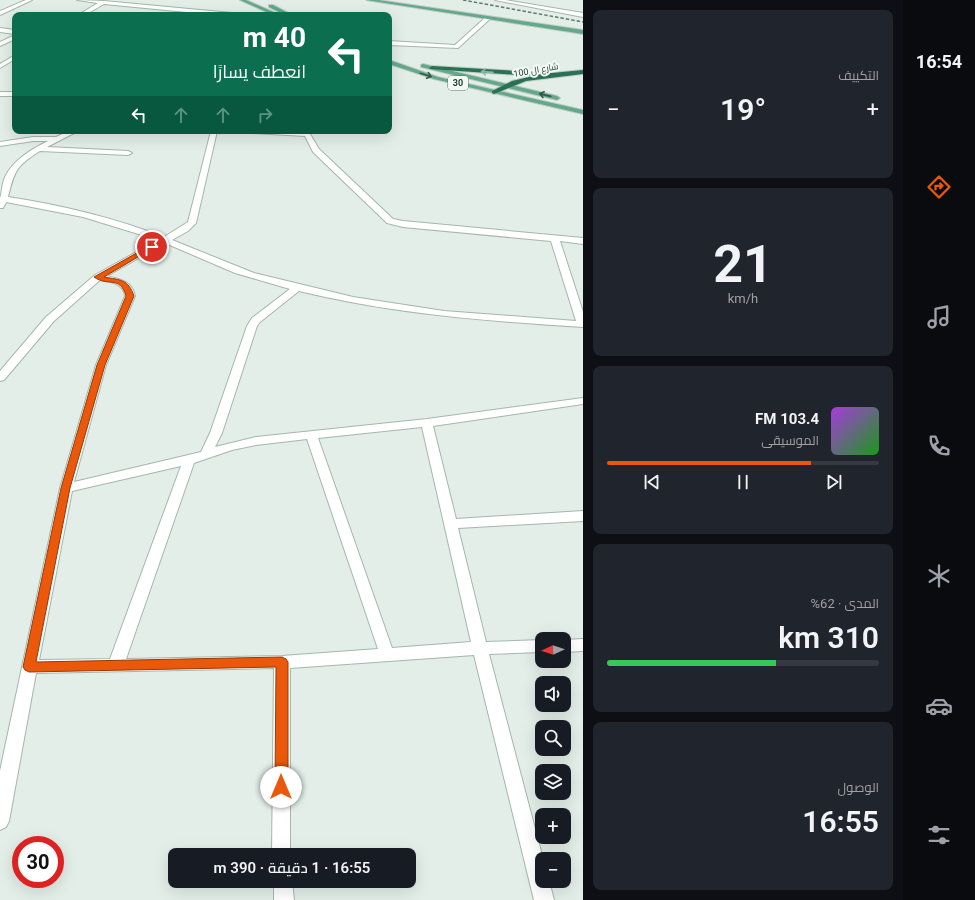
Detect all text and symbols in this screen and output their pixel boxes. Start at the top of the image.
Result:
text: 40 m [243,21,306,54]
icon: left [320,28,372,80]
text: 16:54 [916,51,962,72]
text: انعطف يسارًا [213,61,306,82]
street label: شارع ال 100 [513,61,559,80]
text: التكييف [838,68,879,83]
one-way arrow [481,69,494,76]
one-way arrow [419,72,432,79]
road number: 30 [448,76,468,90]
one-way arrow [539,90,552,98]
text: 19° [720,92,766,127]
text: − [607,97,620,122]
text: + [867,97,879,122]
icon: left [128,104,150,126]
icon: ahead [170,104,192,126]
icon: ahead [212,104,234,126]
icon: right [254,104,276,126]
icon: directions [925,173,953,201]
pin [135,230,169,264]
text: 21 [713,234,773,295]
icon: arrive [141,236,163,258]
text: km/h [728,291,758,306]
icon: music [925,303,953,331]
text: 103.4 FM [755,410,819,428]
icon: phone [925,432,953,460]
text: الموسيقى [761,433,819,448]
icon: previous [641,471,663,493]
icon: pause [732,471,754,493]
icon: next [823,471,845,493]
icon: climate [925,562,953,590]
text: المدى · 62% [811,596,879,611]
text: 310 km [778,620,879,655]
north arrow [535,632,571,668]
map controls [535,632,571,888]
button: sound [535,676,571,712]
icon: car [925,692,953,720]
button: search [535,720,571,756]
button: layers [535,764,571,800]
position arrow [260,766,302,808]
text: الوصول [838,780,879,795]
text: 16:55 [802,804,879,839]
button: + [535,808,571,844]
icon: filters [925,821,953,849]
speed limit sign: 30 [12,836,64,888]
button: − [535,852,571,888]
text: 16:55 · 1 دقيقة · 390 m [214,859,370,877]

